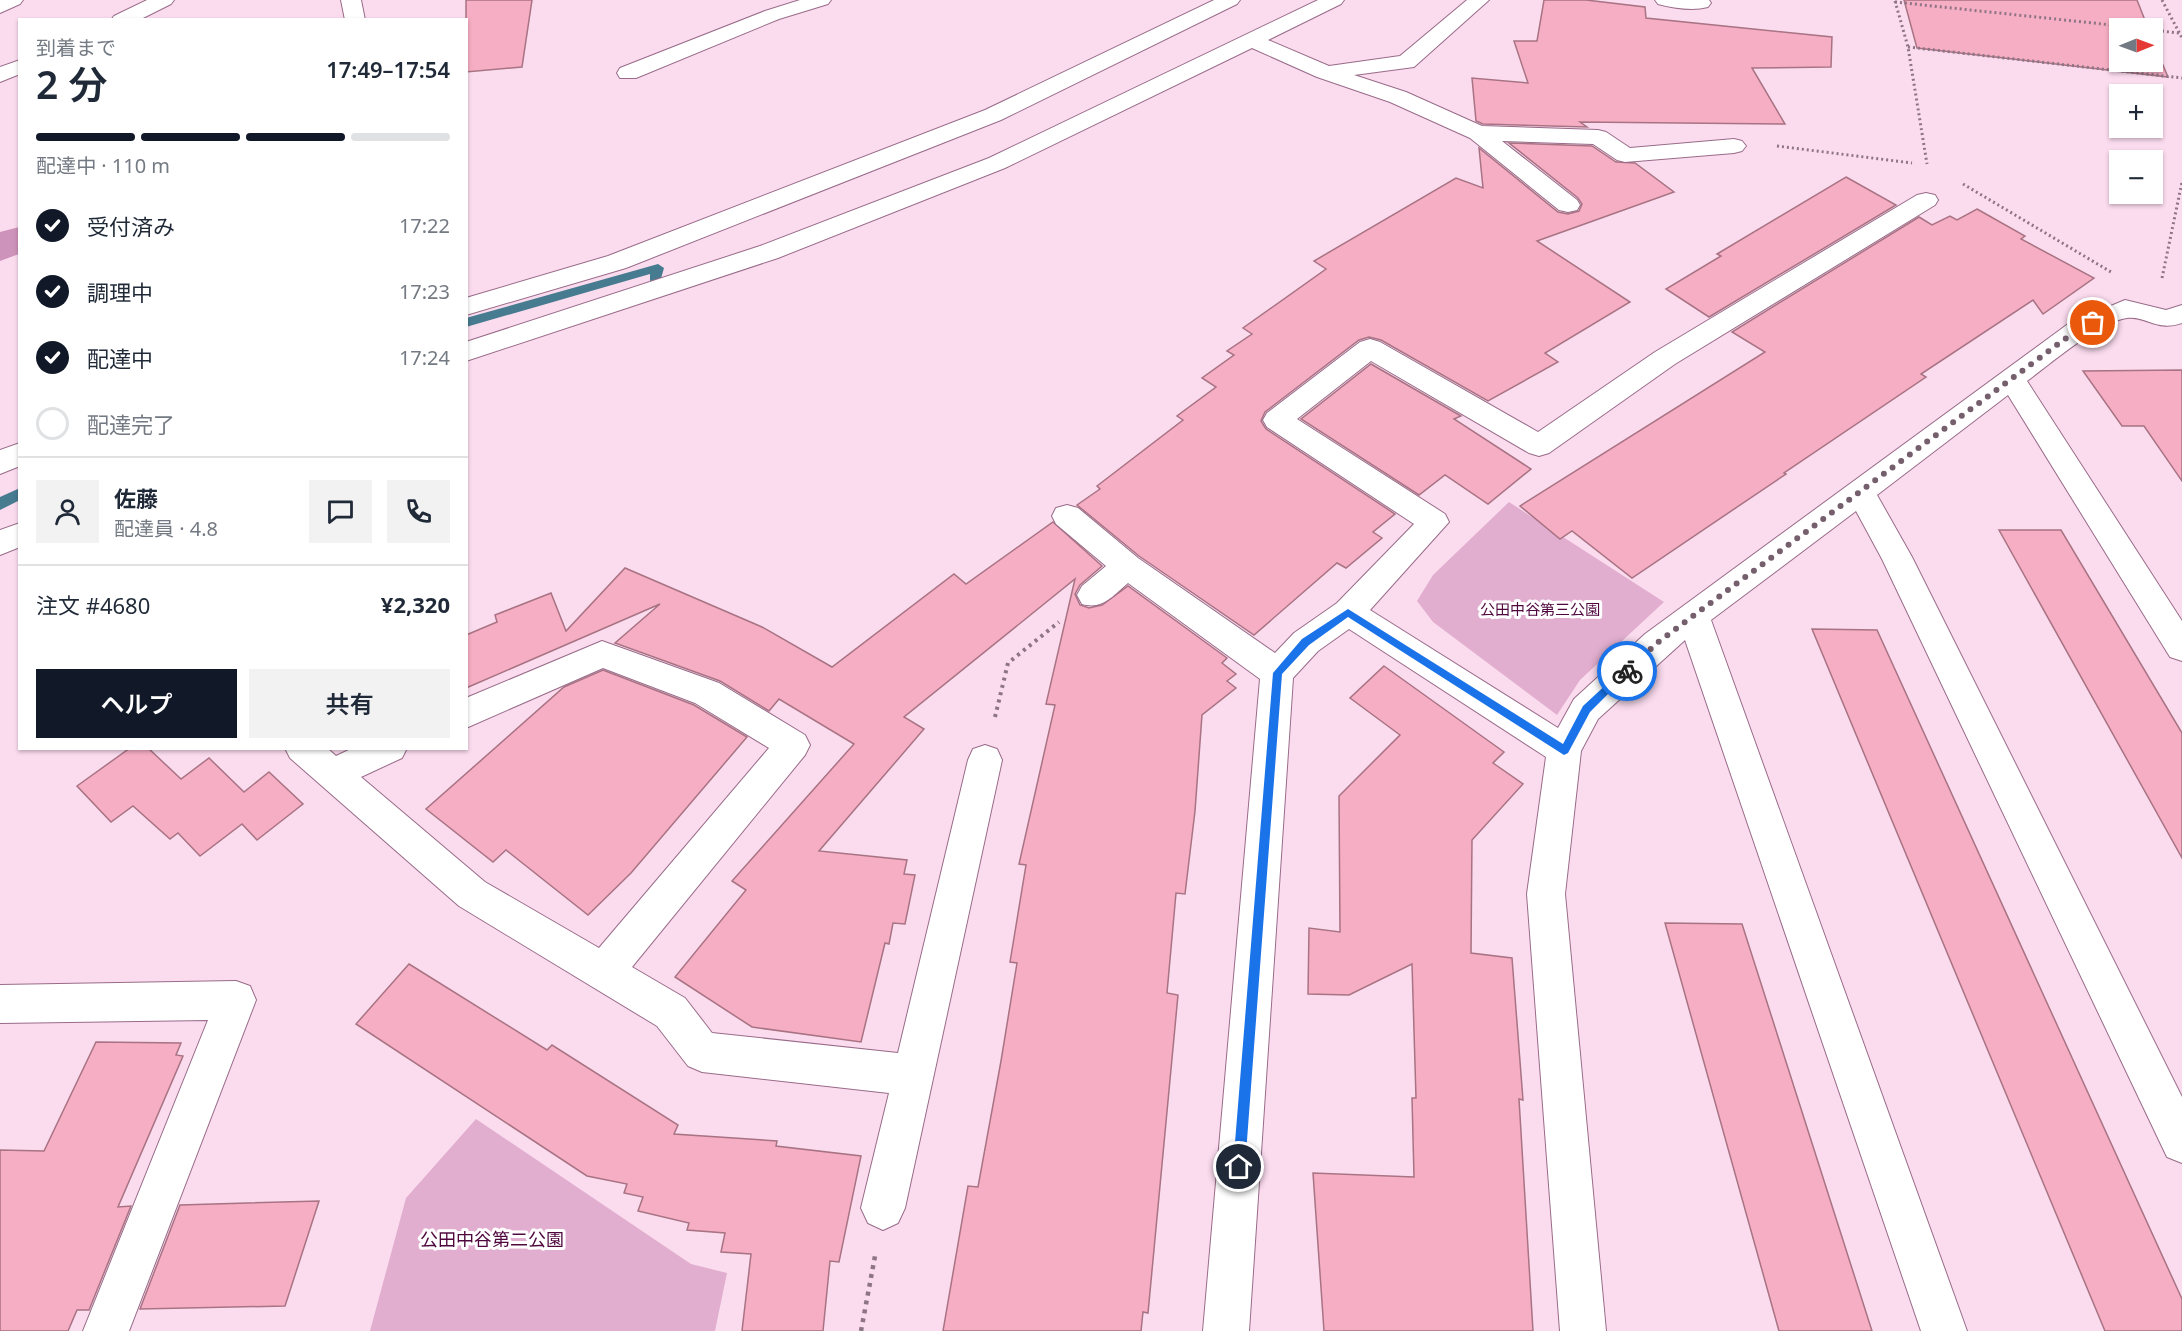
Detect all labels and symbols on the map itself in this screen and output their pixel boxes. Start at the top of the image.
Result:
north arrow [2109,18,2163,72]
pin [2067,297,2118,348]
park label: 公田中谷第三公園 [1480,599,1600,619]
courier [1597,641,1657,701]
pin [1213,1141,1264,1192]
park label: 公田中谷第二公園 [420,1227,564,1251]

